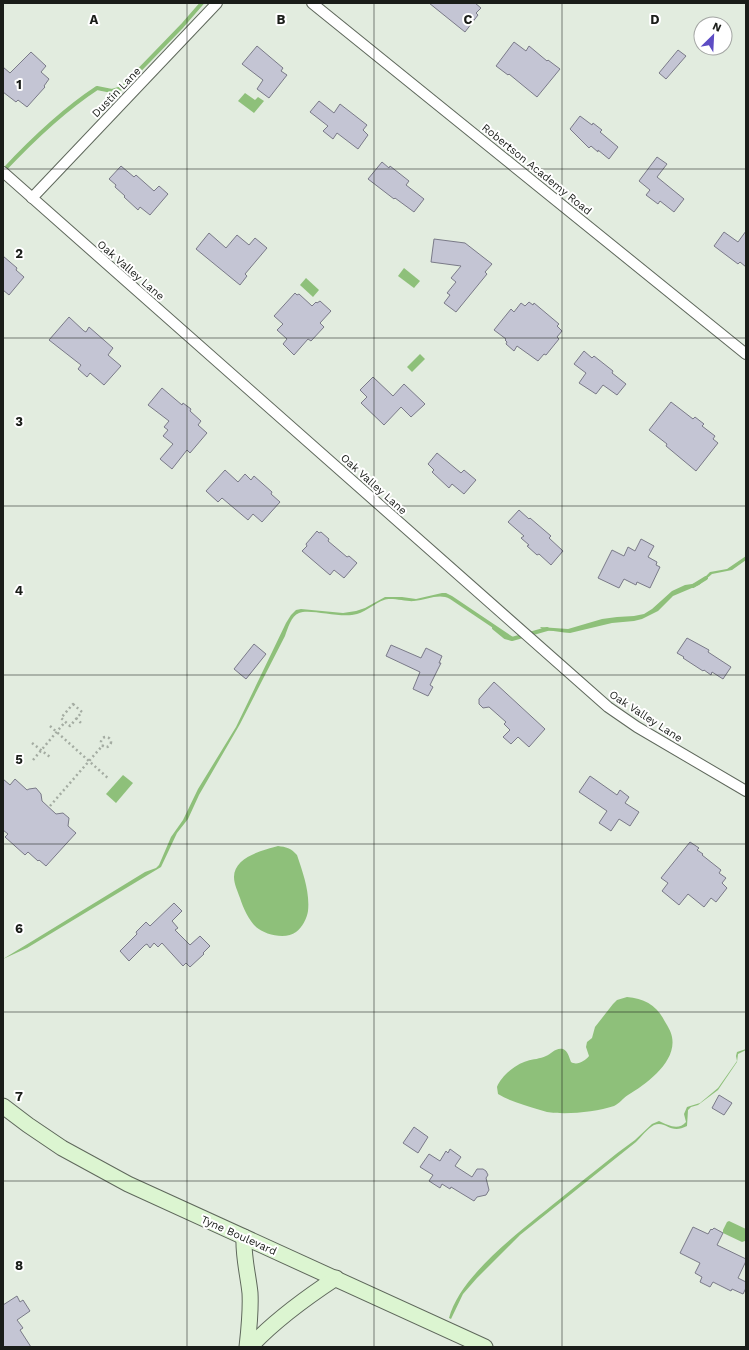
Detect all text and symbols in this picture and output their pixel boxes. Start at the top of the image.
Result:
text: A [90,12,99,27]
text: B [277,12,286,27]
text: C [464,12,473,27]
text: D [650,12,660,27]
north arrow [693,16,733,56]
text: N [710,20,723,35]
street label: Dustin Lane [89,65,143,120]
text: 1 [16,77,22,92]
street label: Robertson Academy Road [479,121,594,218]
street label: Oak Valley Lane [95,238,167,303]
text: 2 [15,246,23,261]
text: 3 [15,414,23,429]
street label: Oak Valley Lane [338,451,409,517]
text: 4 [15,583,24,598]
street label: Oak Valley Lane [607,688,685,745]
text: 5 [15,752,23,767]
text: 6 [15,921,23,936]
text: 7 [15,1089,23,1104]
street label: Tyne Boulevard [199,1213,279,1258]
text: 8 [15,1258,23,1273]

